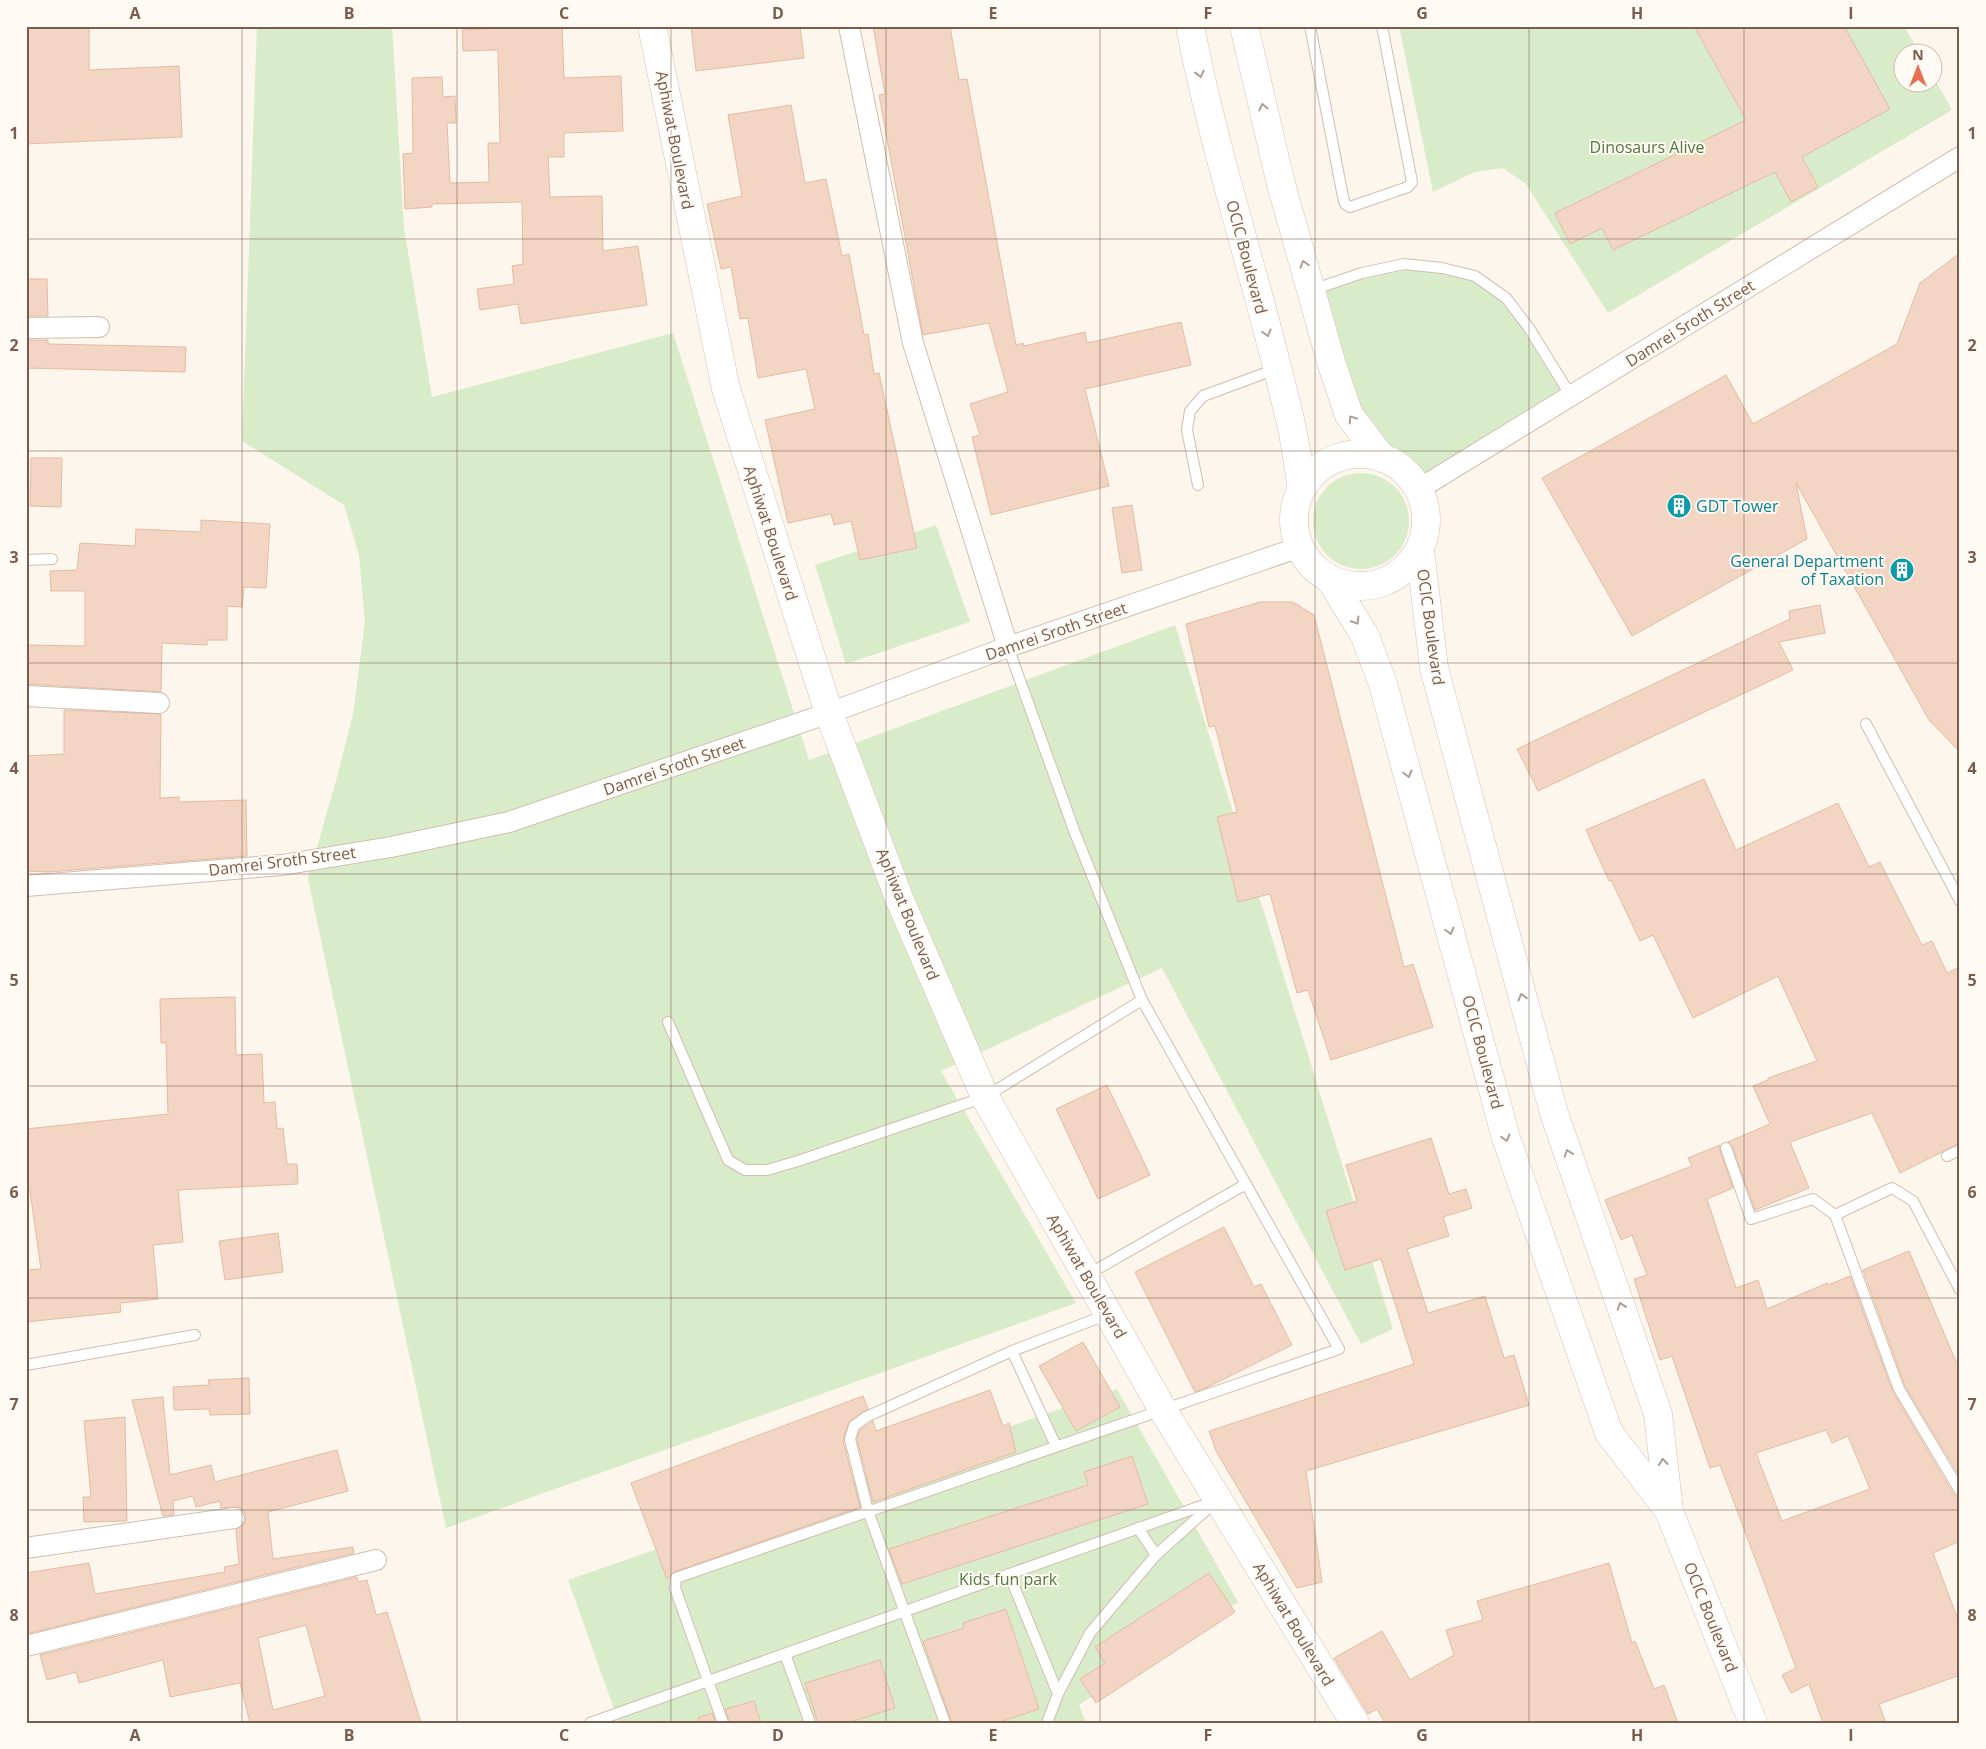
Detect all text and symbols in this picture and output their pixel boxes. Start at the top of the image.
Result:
text: A [129,2,141,24]
text: B [344,2,354,24]
text: C [559,2,569,24]
text: D [772,2,784,24]
text: E [989,2,998,24]
text: F [1204,2,1212,24]
text: G [1416,2,1428,24]
text: H [1631,2,1643,24]
text: I [1848,2,1854,24]
north arrow [1894,42,1944,92]
text: N [1912,45,1924,64]
street label: Aphiwat Boulevard [651,69,699,211]
one-way arrow [1194,70,1205,79]
one-way arrow [1258,103,1269,112]
text: 1 [9,122,19,144]
text: 1 [1967,122,1977,144]
park label: Dinosaurs Alive [1590,136,1704,158]
street label: OCIC Boulevard [1221,198,1273,316]
one-way arrow [1299,261,1309,269]
street label: Damrei Sroth Street [1621,274,1759,372]
one-way arrow [1262,328,1272,336]
text: 2 [9,334,19,356]
text: 2 [1967,334,1977,356]
one-way arrow [1349,415,1359,424]
street label: Aphiwat Boulevard [739,463,803,603]
building icon: GDT Tower [1666,493,1692,519]
place label: GDT Tower [1696,495,1779,517]
text: 3 [9,546,19,568]
text: 3 [1967,546,1977,568]
place label: General Department of Taxation [1730,550,1884,590]
building icon: General Department of Taxation [1889,557,1915,583]
street label: OCIC Boulevard [1412,567,1450,687]
street label: Damrei Sroth Street [982,596,1130,666]
one-way arrow [1349,615,1359,624]
street label: Damrei Sroth Street [600,731,748,801]
text: 4 [9,757,19,779]
text: 4 [1967,757,1977,779]
one-way arrow [1402,769,1412,777]
street label: Damrei Sroth Street [207,841,357,881]
street label: Aphiwat Boulevard [871,845,945,983]
one-way arrow [1444,926,1455,935]
text: 5 [9,969,19,991]
text: 5 [1967,969,1977,991]
street label: OCIC Boulevard [1457,993,1509,1111]
one-way arrow [1518,993,1528,1001]
one-way arrow [1501,1133,1511,1142]
one-way arrow [1563,1149,1573,1157]
text: 6 [9,1181,19,1203]
text: 6 [1967,1181,1977,1203]
street label: Aphiwat Boulevard [1042,1209,1132,1343]
one-way arrow [1617,1302,1627,1311]
text: 7 [9,1393,19,1415]
text: 7 [1967,1393,1977,1415]
one-way arrow [1658,1458,1669,1466]
street label: Aphiwat Boulevard [1248,1558,1340,1690]
street label: OCIC Boulevard [1679,1559,1743,1675]
park label: Kids fun park [959,1568,1058,1590]
text: 8 [9,1604,19,1626]
text: 8 [1967,1604,1977,1626]
text: A [129,1724,141,1746]
text: B [344,1724,354,1746]
text: C [559,1724,569,1746]
text: D [772,1724,784,1746]
text: E [989,1724,998,1746]
text: F [1204,1724,1212,1746]
text: G [1416,1724,1428,1746]
text: H [1631,1724,1643,1746]
text: I [1848,1724,1854,1746]

